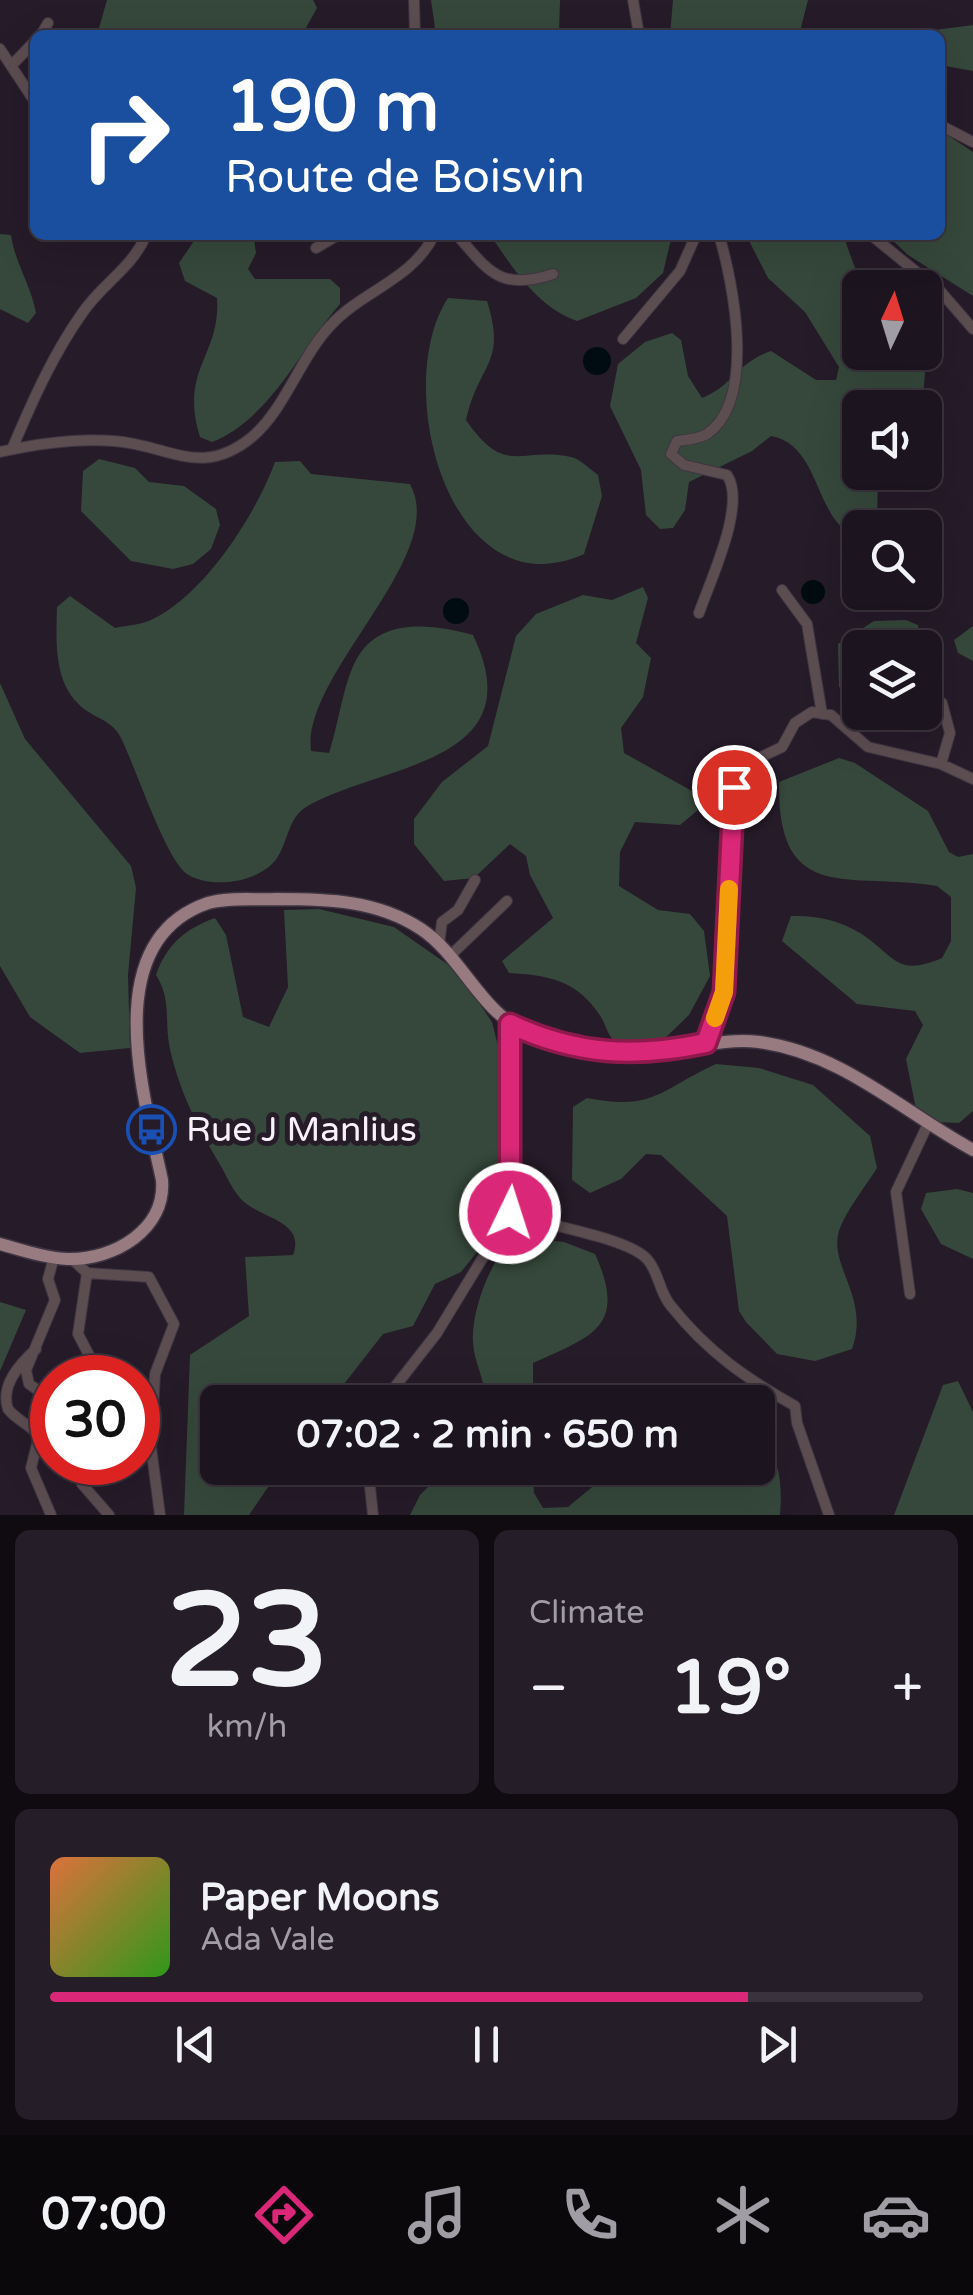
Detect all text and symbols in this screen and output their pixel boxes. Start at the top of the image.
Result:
text: 190 m [225,66,439,150]
icon: right [60,70,190,200]
text: Route de Boisvin [225,151,585,205]
north arrow [842,270,942,370]
map controls [842,270,942,730]
button: sound [842,390,942,490]
button: search [842,510,942,610]
button: layers [842,630,942,730]
pin [692,745,777,830]
icon: arrive [707,760,762,815]
bus stop icon: Rue J Manlius [125,1104,177,1156]
place label: Rue J Manlius [186,1109,417,1151]
position arrow [458,1161,562,1265]
speed limit sign: 30 [30,1355,160,1485]
text: 07:02 · 2 min · 650 m [296,1412,679,1458]
text: 23 [165,1565,329,1721]
text: Climate [529,1594,644,1632]
text: 19° [669,1643,791,1733]
text: − [529,1656,568,1722]
text: + [892,1656,923,1722]
text: km/h [207,1708,287,1746]
text: Paper Moons [200,1875,440,1921]
text: Ada Vale [200,1921,335,1959]
icon: previous [168,2017,223,2072]
icon: pause [459,2017,514,2072]
icon: next [750,2017,805,2072]
icon: directions [249,2180,319,2250]
icon: music [402,2180,472,2250]
icon: phone [555,2180,625,2250]
icon: climate [708,2180,778,2250]
icon: car [861,2180,931,2250]
text: 07:00 [42,2188,166,2242]

